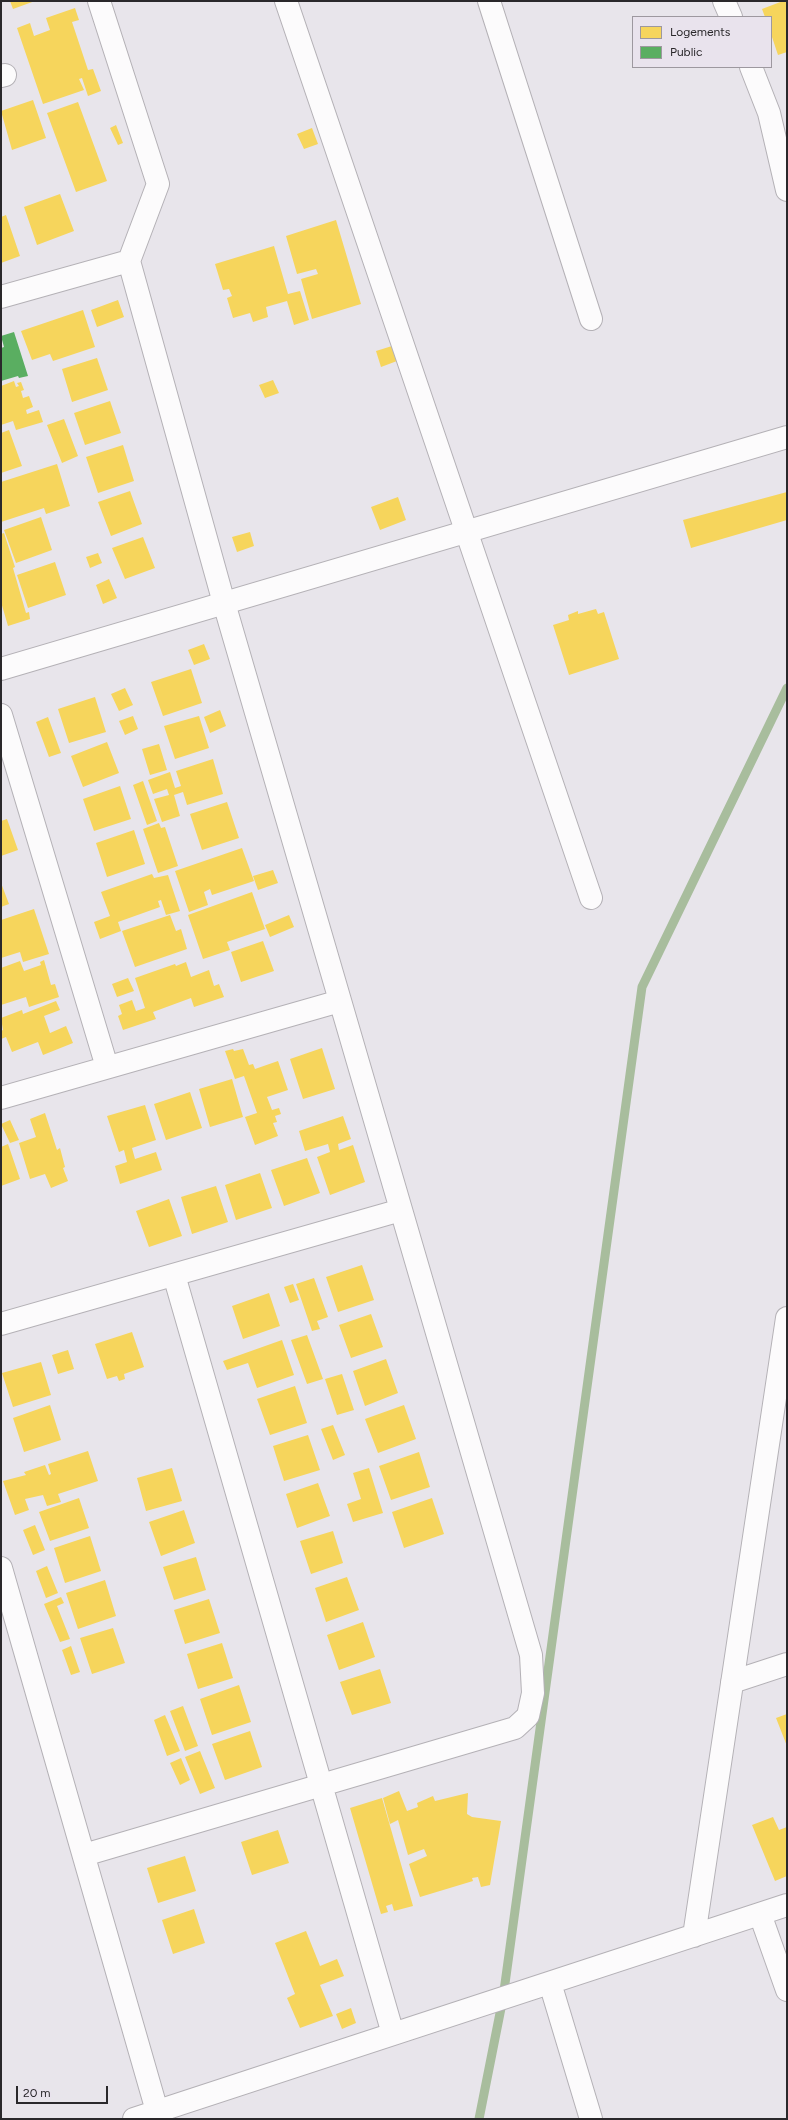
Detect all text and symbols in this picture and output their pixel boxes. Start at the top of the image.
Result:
legend [632,16,772,68]
text: Logements [670,25,730,39]
text: Public [670,45,703,59]
scale bar [18,2078,110,2104]
text: 20 m [23,2086,51,2100]

